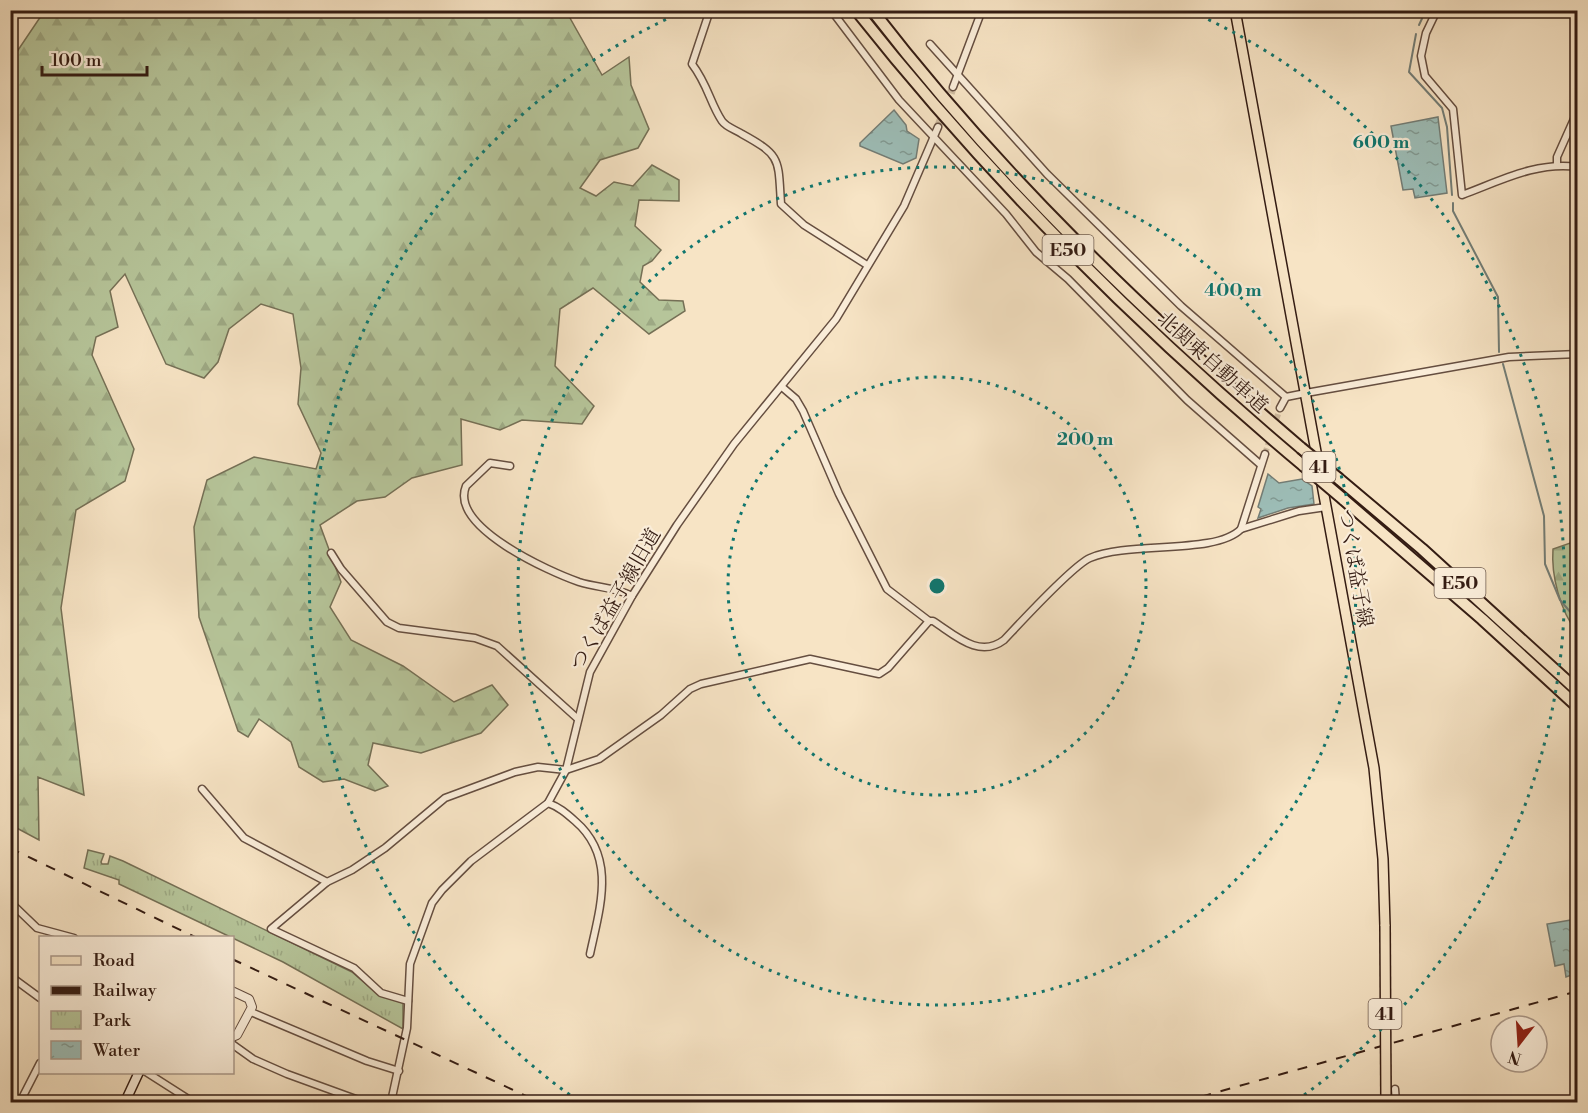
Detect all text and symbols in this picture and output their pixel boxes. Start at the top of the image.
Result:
scale bar [42,39,147,77]
text: 100 m [51,49,102,72]
text: 600 m [1353,131,1410,154]
road number: E50 [1042,235,1094,265]
text: 400 m [1204,279,1262,302]
street label: 北関東自動車道 [1152,307,1272,419]
text: 200 m [1057,428,1114,451]
road number: 41 [1302,452,1336,482]
street label: つくば益子線 [1332,507,1377,630]
street label: つくば益子線旧道 [565,524,667,675]
road number: E50 [1434,568,1486,598]
centre of rings [927,576,947,596]
legend [39,936,234,1074]
text: Road [93,949,136,972]
text: Railway [93,979,157,1002]
road number: 41 [1368,999,1402,1029]
text: Park [93,1009,132,1032]
north arrow [1489,1014,1549,1074]
text: Water [92,1039,141,1062]
text: N [1506,1046,1524,1069]

